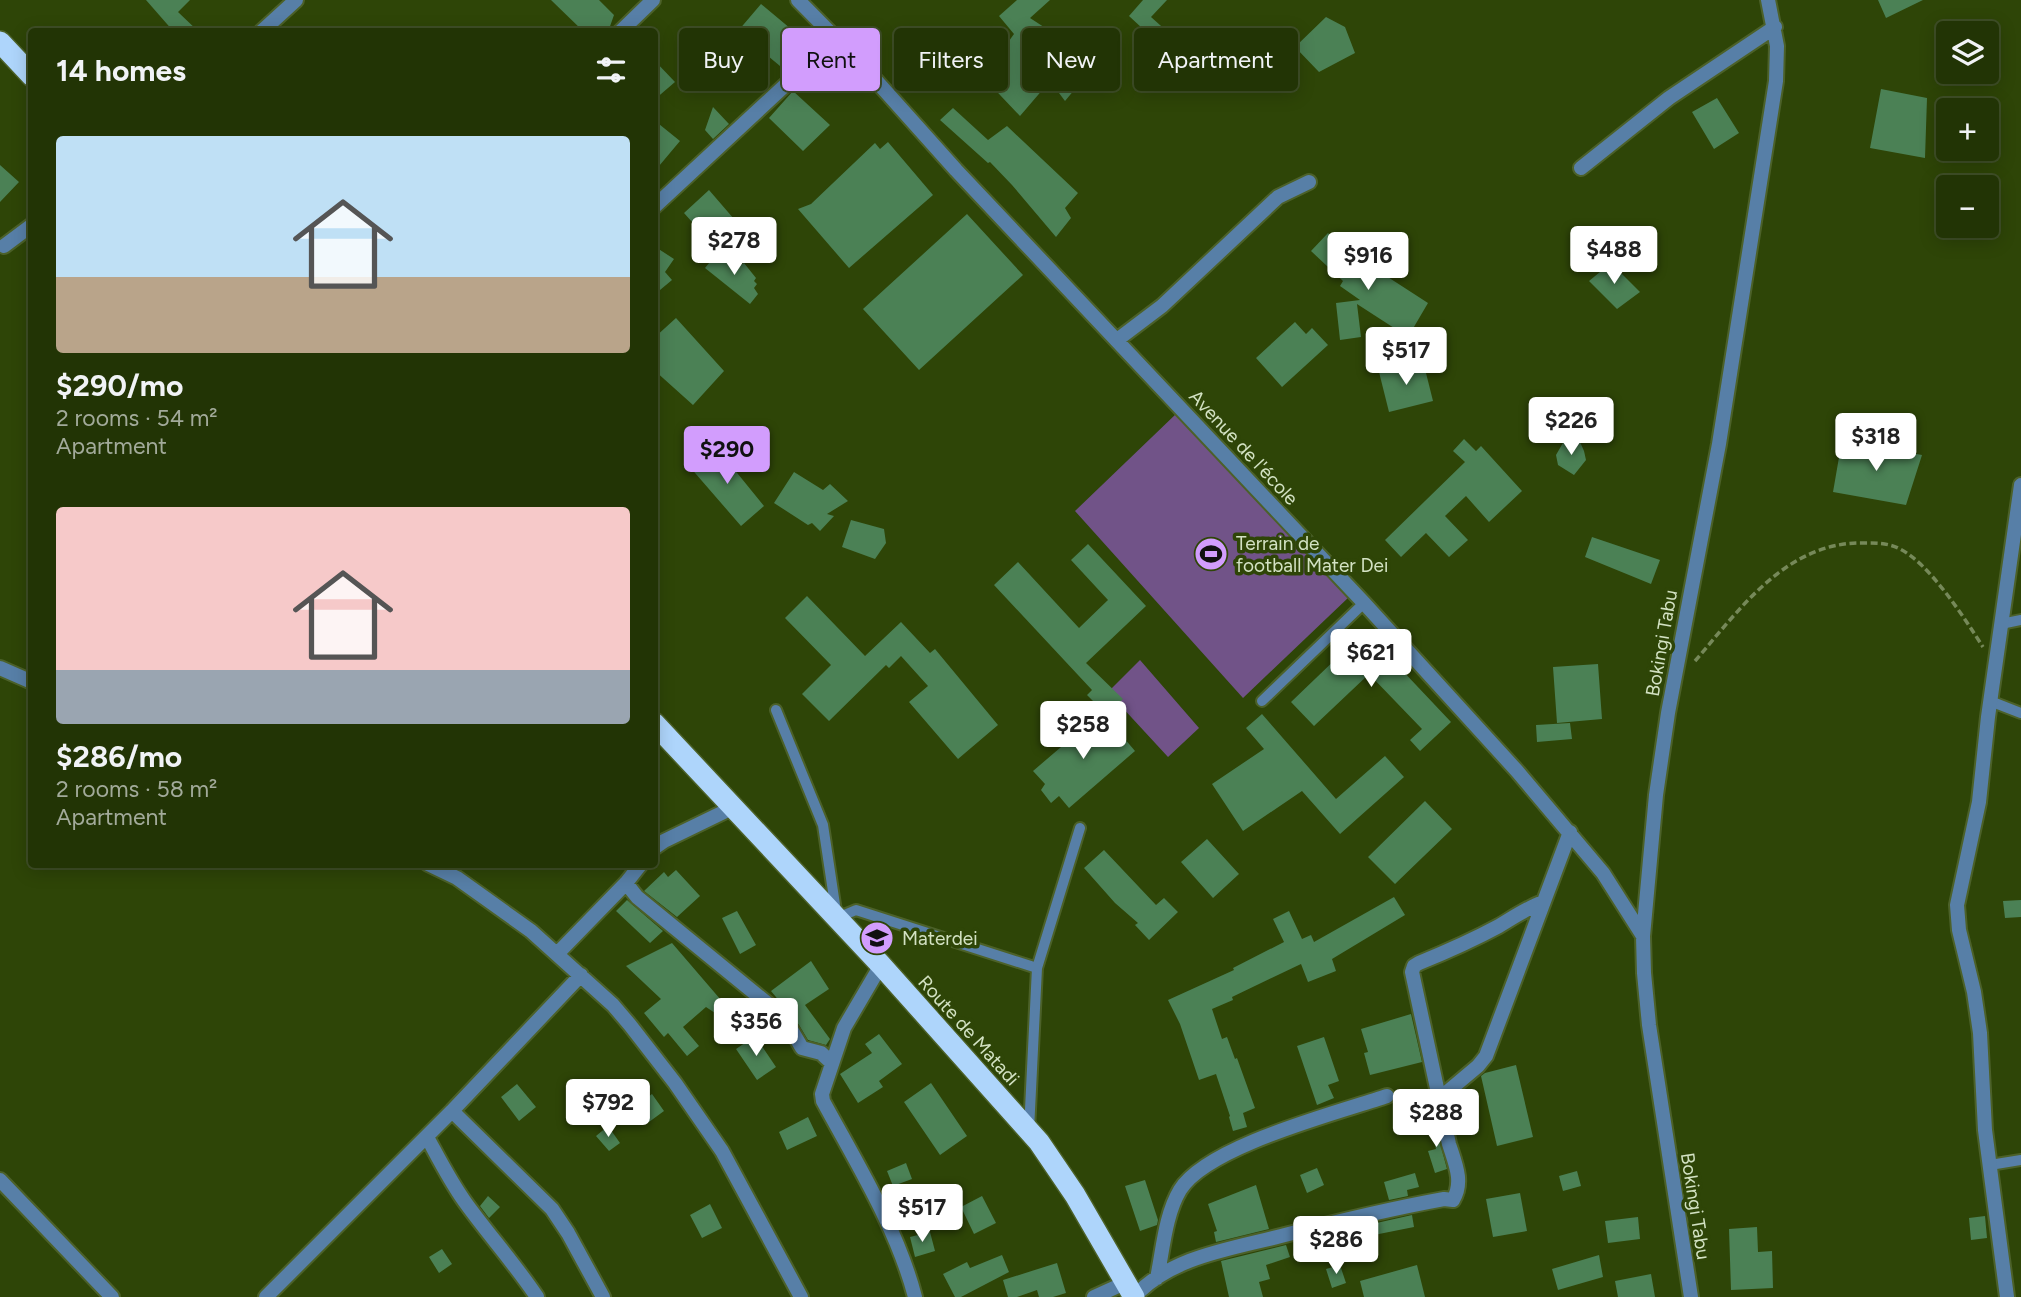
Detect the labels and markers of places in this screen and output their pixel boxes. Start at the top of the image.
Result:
pin: $278 [693,218,775,277]
pin: $488 [1573,226,1655,286]
pin: $916 [1327,232,1409,292]
pin: $517 [1365,328,1447,387]
pin: $226 [1530,398,1612,457]
pin: $318 [1835,414,1917,473]
pin: $290 [686,426,768,486]
place label: Terrain de football Mater Dei [1236,532,1388,577]
sports icon: Terrain de football Mater Dei [1192,535,1230,573]
pin: $621 [1330,630,1412,689]
pin: $258 [1042,702,1124,761]
school or university icon: Materdei [858,919,896,957]
place label: Materdei [902,927,978,950]
pin: $356 [715,998,797,1058]
pin: $792 [567,1080,649,1139]
pin: $288 [1395,1090,1477,1149]
pin: $517 [881,1184,963,1244]
pin: $286 [1295,1216,1377,1276]

